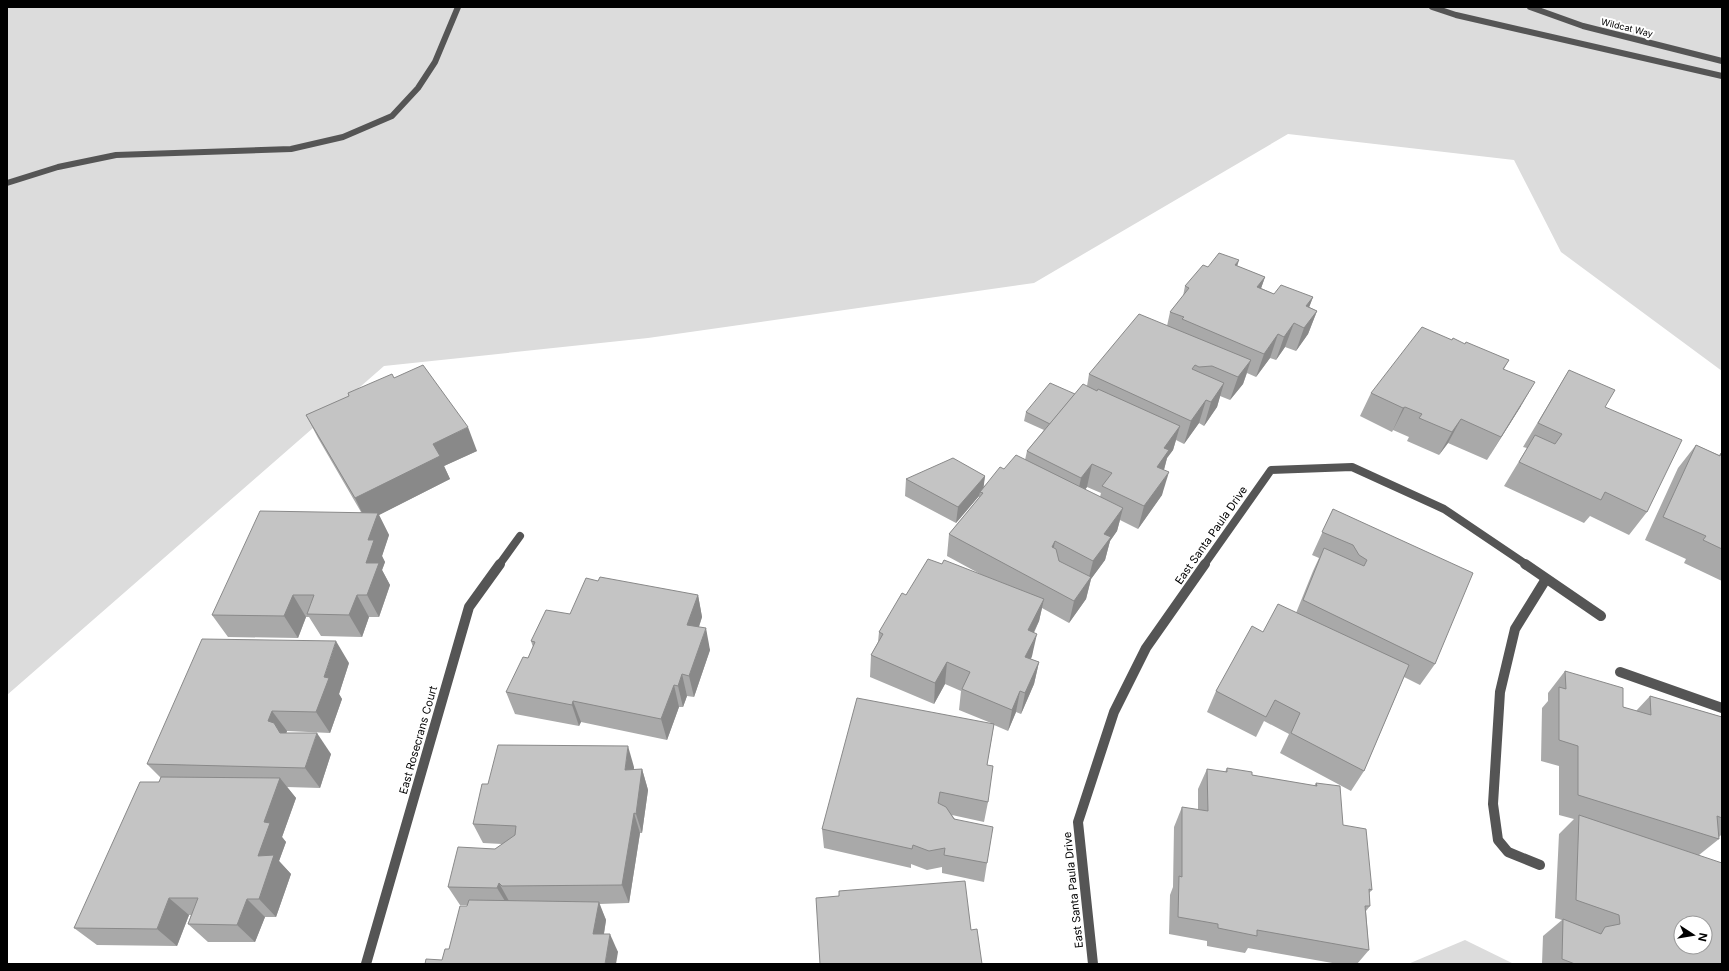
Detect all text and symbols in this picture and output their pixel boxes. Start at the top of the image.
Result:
street label: Wildcat Way [1600,16,1654,39]
street label: East Santa Paula Drive [1172,483,1250,587]
street label: East Rosecrans Court [396,684,440,796]
street label: East Santa Paula Drive [1060,831,1086,949]
north arrow [1673,915,1713,955]
text: N [1695,932,1711,943]

